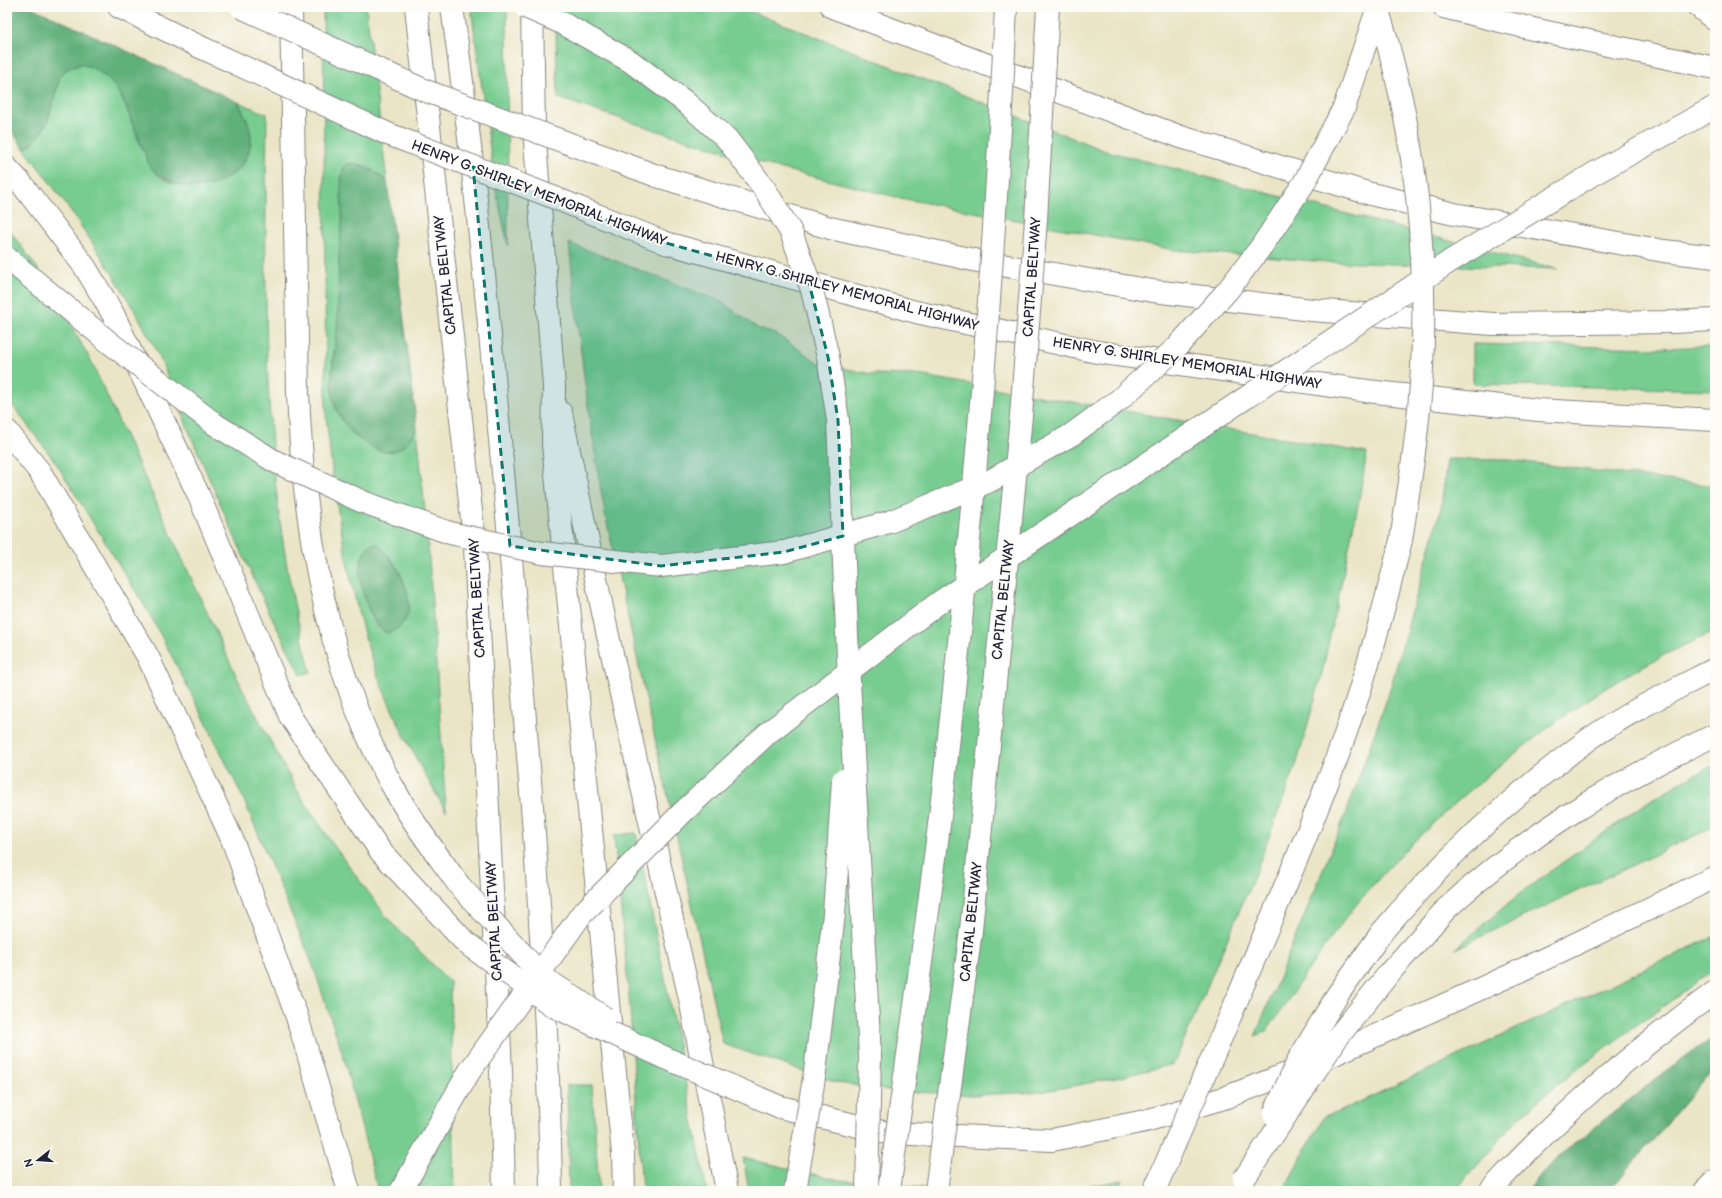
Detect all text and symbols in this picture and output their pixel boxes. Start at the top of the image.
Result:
street label: HENRY G. SHIRLEY MEMORIAL HIGHWAY [409,136,670,250]
street label: CAPITAL BELTWAY [430,214,460,336]
street label: CAPITAL BELTWAY [1019,216,1045,338]
street label: HENRY G. SHIRLEY MEMORIAL HIGHWAY [713,248,981,335]
street label: HENRY G. SHIRLEY MEMORIAL HIGHWAY [1051,333,1323,393]
street label: CAPITAL BELTWAY [465,537,489,658]
street label: CAPITAL BELTWAY [988,539,1018,661]
street label: CAPITAL BELTWAY [482,860,506,981]
street label: CAPITAL BELTWAY [956,861,986,983]
north arrow [18,1140,58,1180]
text: N [21,1157,36,1169]

